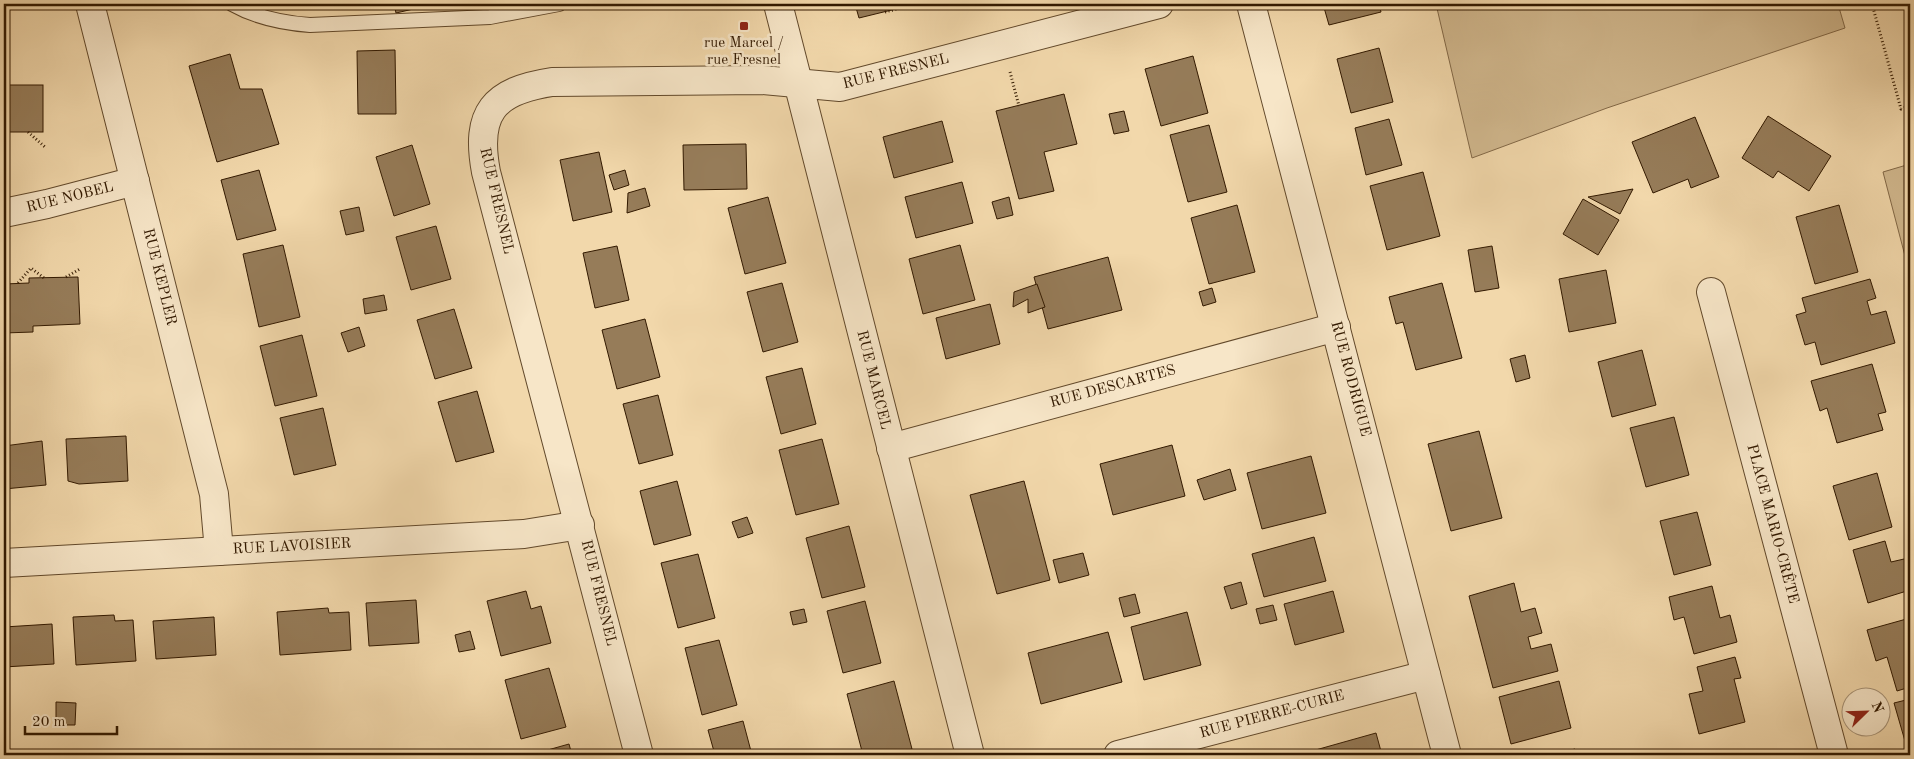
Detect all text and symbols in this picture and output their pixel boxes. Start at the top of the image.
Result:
marker: rue Marcel / rue Fresnel [738,20,750,32]
place label: rue Marcel / rue Fresnel [704,36,784,68]
street label: RUE FRESNEL [841,52,951,92]
street label: RUE FRESNEL [476,146,516,256]
street label: RUE NOBEL [25,180,115,216]
street label: RUE KEPLER [140,227,178,327]
street label: RUE RODRIGUE [1327,320,1373,438]
street label: RUE MARCEL [853,329,893,431]
street label: RUE DESCARTES [1048,363,1178,411]
street label: PLACE MARIO-CRÊTE [1743,442,1803,605]
street label: RUE LAVOISIER [232,536,352,558]
street label: RUE FRESNEL [578,538,618,648]
north arrow [1842,686,1892,736]
street label: RUE PIERRE-CURIE [1198,688,1346,742]
text: N [1869,700,1886,715]
scale bar [25,704,118,736]
text: 20 m [32,715,66,730]

